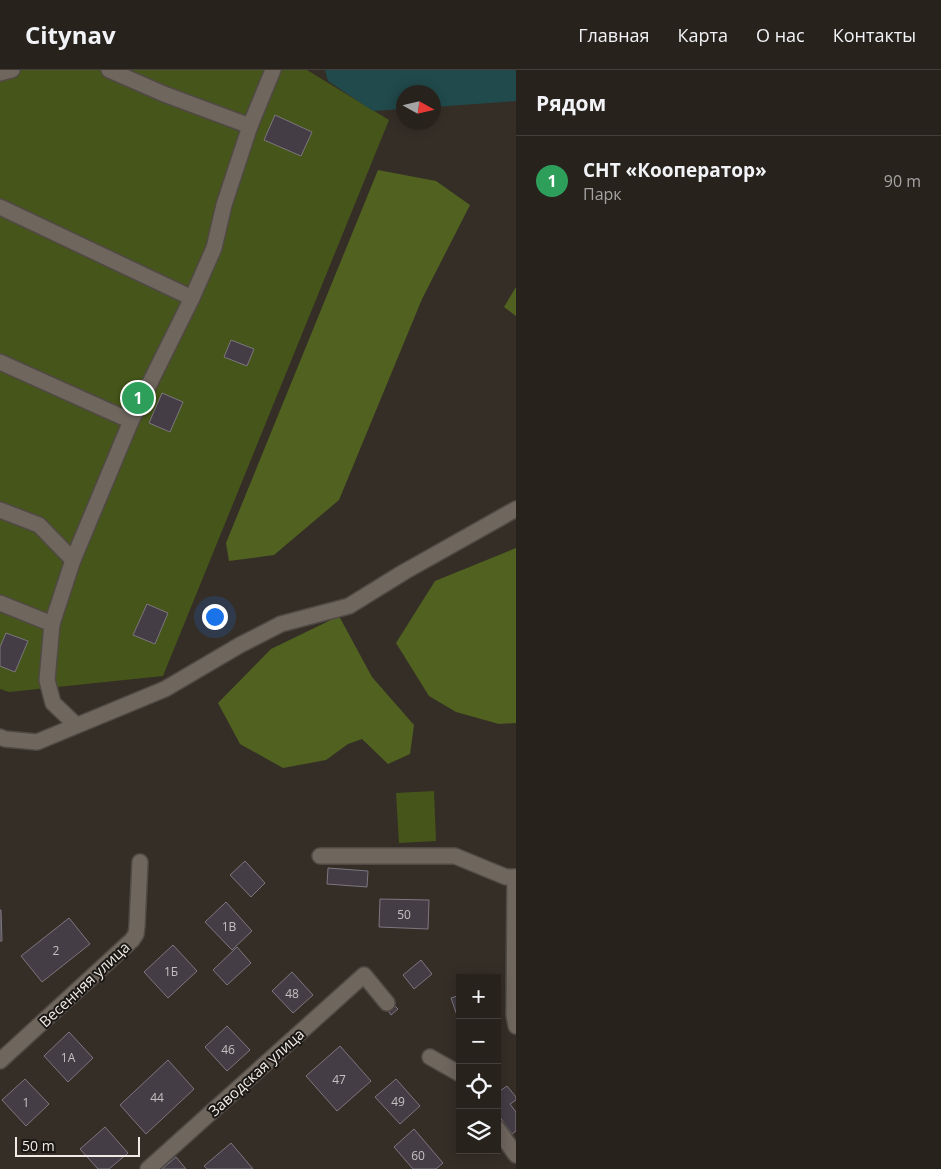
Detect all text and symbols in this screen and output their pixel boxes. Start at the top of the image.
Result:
text: Citynav [25,18,116,51]
text: Главная [578,23,650,47]
text: Карта [678,23,728,47]
text: О нас [756,23,805,47]
text: Контакты [833,23,916,47]
north arrow [396,85,441,130]
text: Рядом [536,89,606,117]
text: СНТ «Кооператор» [583,157,767,183]
text: 1 [547,170,557,192]
text: 90 m [884,170,921,192]
text: Парк [583,183,622,205]
pin: 1 [122,379,154,417]
your location [202,604,228,630]
house number: 50 [397,906,411,923]
house number: 1В [222,918,237,935]
street label: Весенняя улица [35,937,133,1031]
house number: 2 [53,942,60,959]
house number: 1Б [164,963,178,980]
map controls [456,974,501,1154]
button: + [456,974,501,1019]
house number: 48 [285,985,299,1002]
button: − [456,1019,501,1064]
street label: Заводская улица [204,1024,308,1120]
house number: 46 [221,1041,235,1058]
house number: 1А [61,1049,76,1066]
button: locate [456,1064,501,1109]
house number: 47 [332,1071,346,1088]
house number: 44 [150,1089,164,1106]
house number: 49 [391,1093,405,1110]
house number: 1 [23,1094,29,1111]
button: layers [456,1109,501,1154]
scale bar [15,1134,140,1157]
text: 50 m [22,1136,55,1155]
house number: 60 [411,1147,425,1164]

